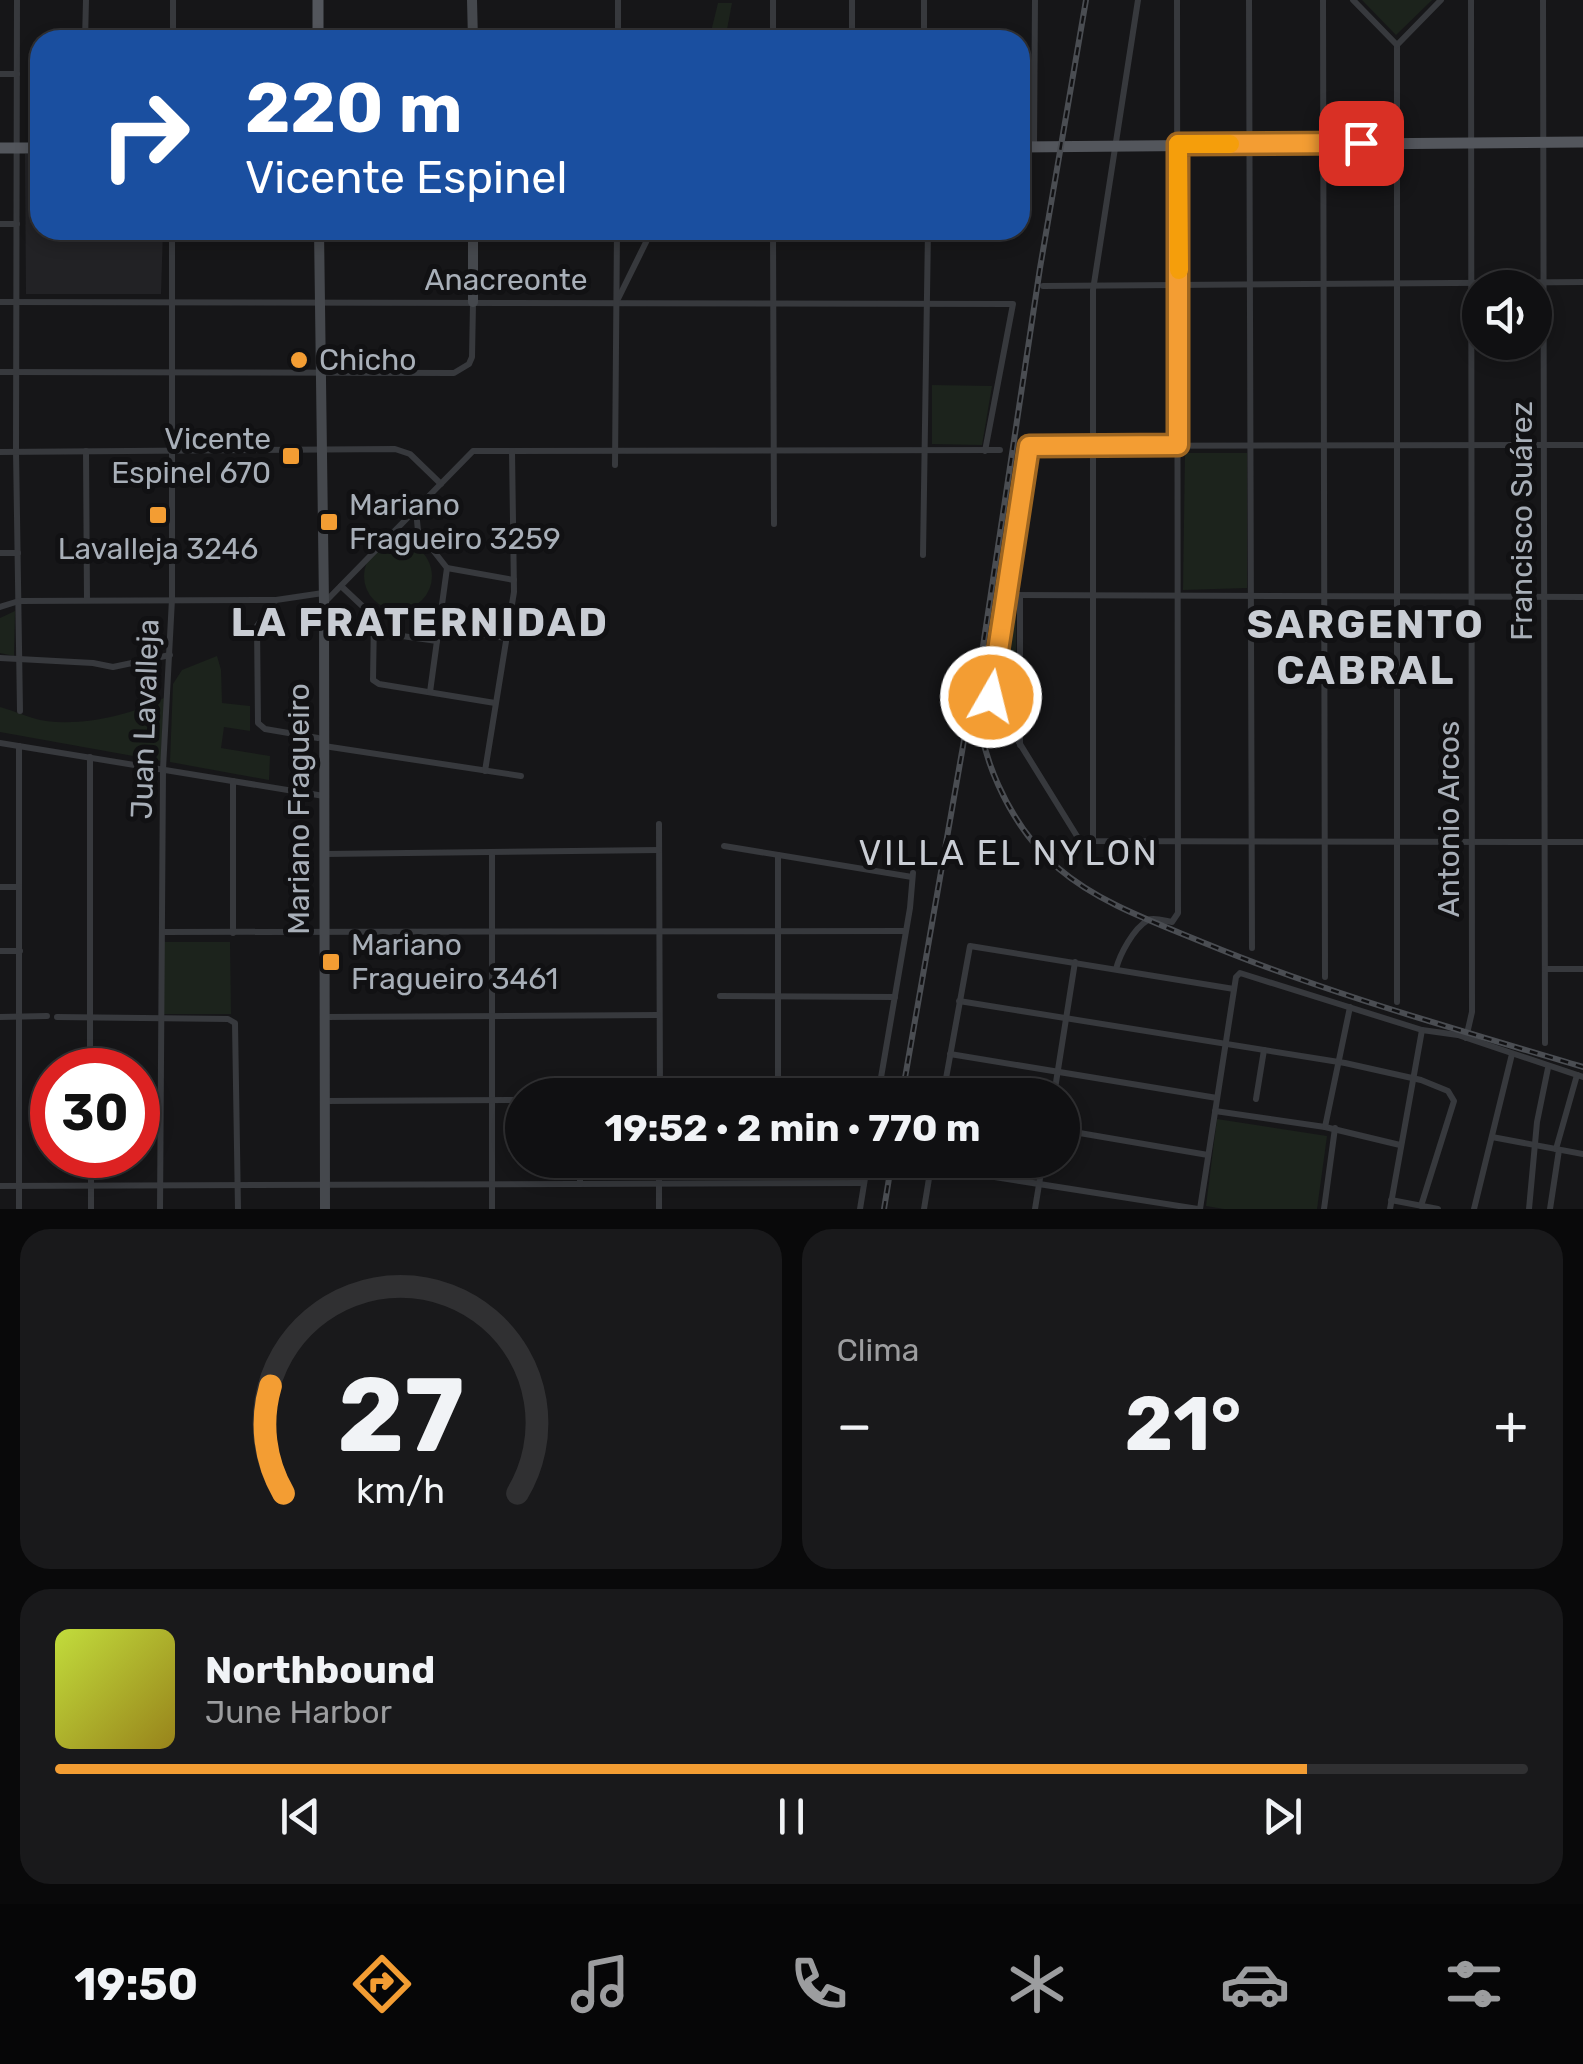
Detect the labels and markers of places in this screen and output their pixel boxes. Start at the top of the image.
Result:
pin [1319,101,1404,186]
place label: Chicho [319,342,417,378]
marker: Chicho [288,349,310,371]
place label: Vicente Espinel 670 [111,421,271,491]
marker: Vicente Espinel 670 [280,445,302,467]
place label: Mariano Fragueiro 3259 [349,487,561,557]
marker: Lavalleja 3246 [147,504,169,526]
marker: Mariano Fragueiro 3259 [318,511,340,533]
place label: Lavalleja 3246 [58,531,258,567]
place label: Mariano Fragueiro 3461 [351,927,558,997]
marker: Mariano Fragueiro 3461 [320,951,342,973]

